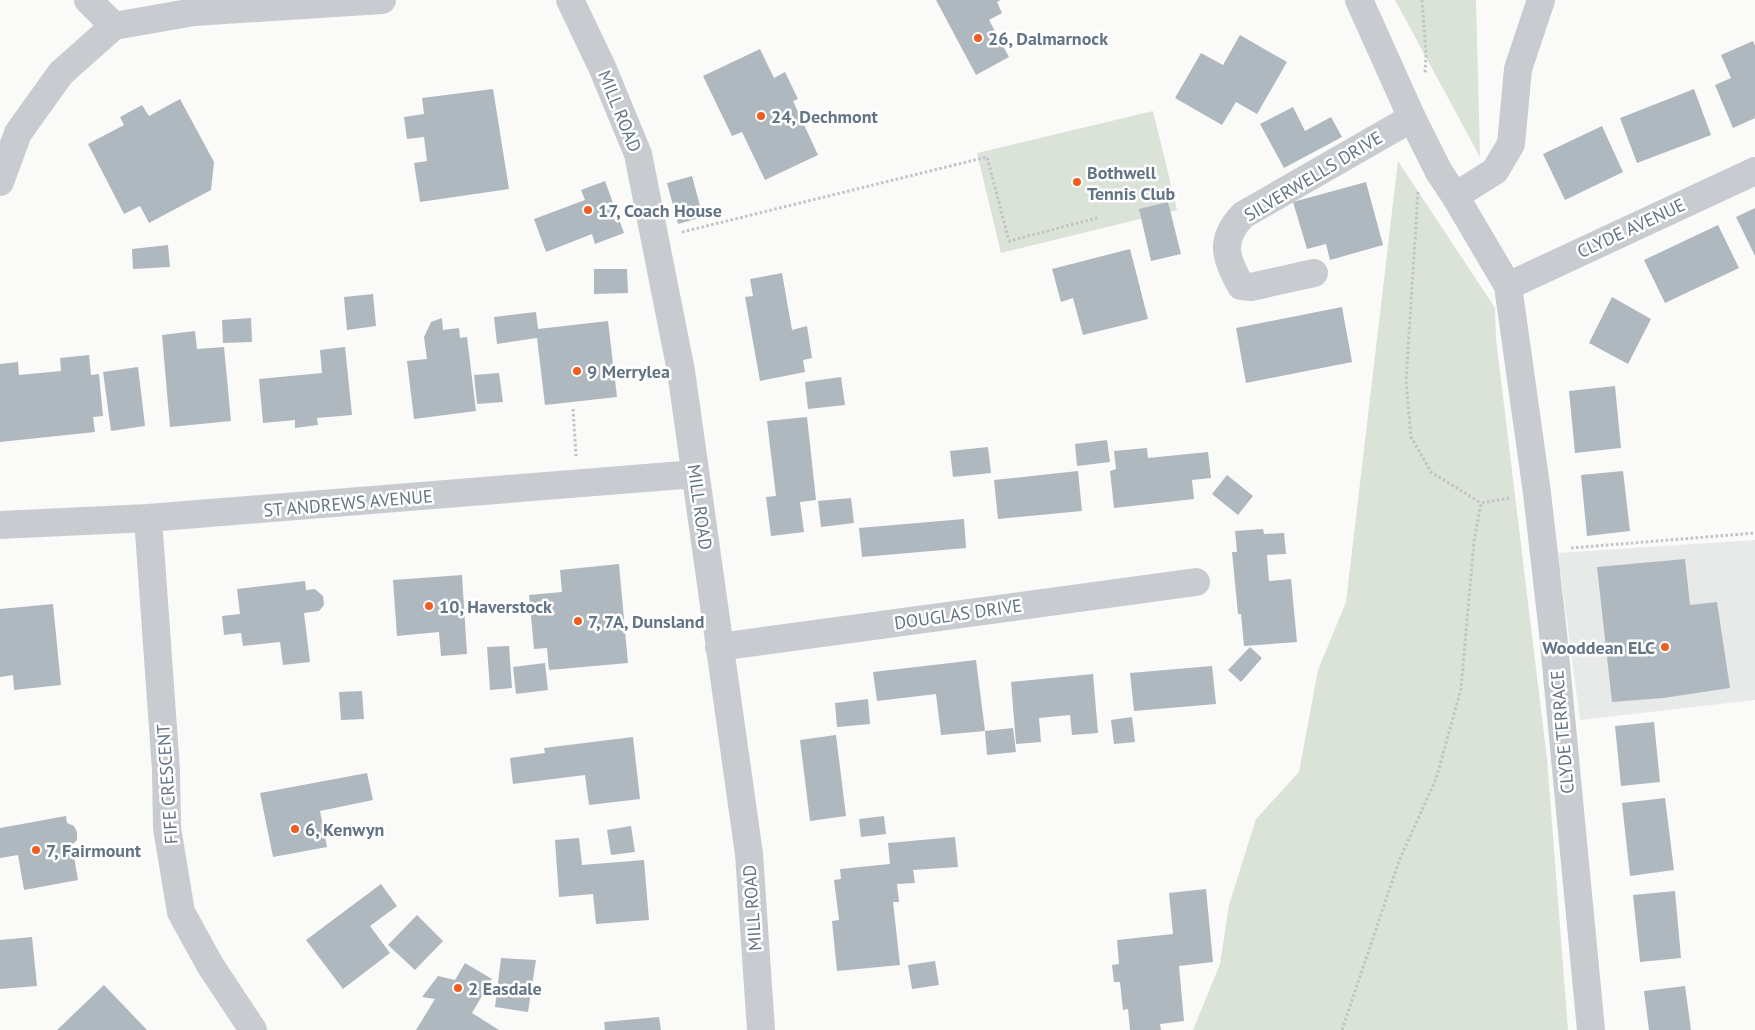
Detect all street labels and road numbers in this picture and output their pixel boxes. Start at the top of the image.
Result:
street label: MILL ROAD [593,67,647,155]
street label: SILVERWELLS DRIVE [1240,126,1386,226]
street label: CLYDE AVENUE [1573,193,1689,263]
street label: MILL ROAD [683,463,717,551]
street label: ST ANDREWS AVENUE [263,484,433,522]
street label: DOUGLAS DRIVE [893,594,1023,634]
street label: CLYDE TERRACE [1545,669,1579,795]
street label: FIFE CRESCENT [151,723,183,845]
street label: MILL ROAD [738,864,766,952]

